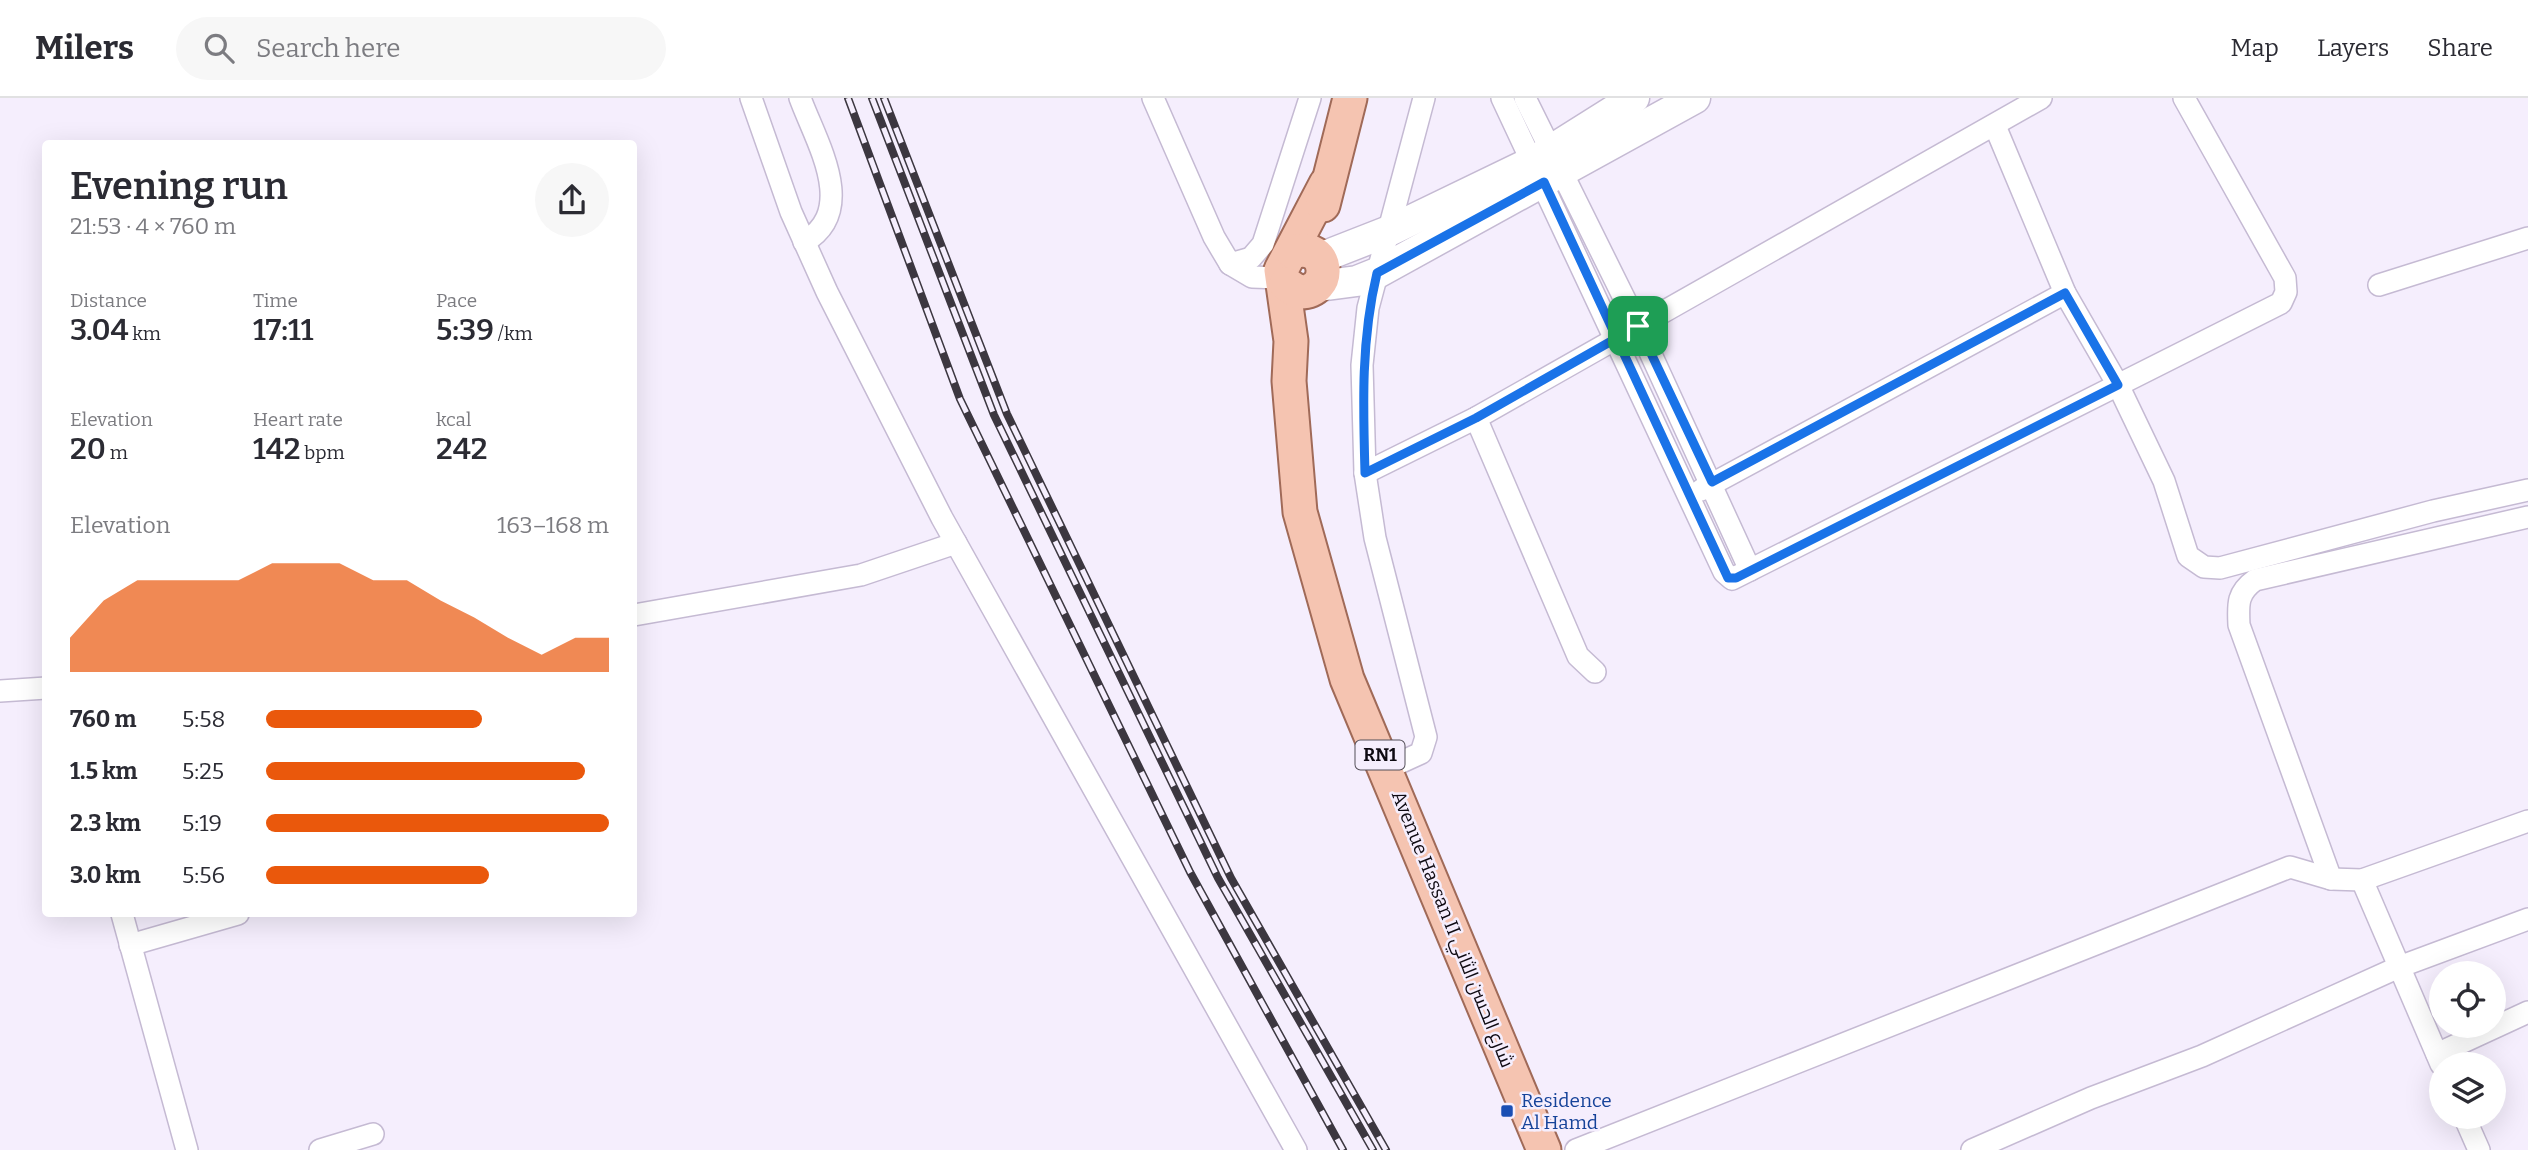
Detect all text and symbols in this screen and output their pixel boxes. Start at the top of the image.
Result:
search box [176,17,666,80]
text: Milers [35,28,134,68]
icon: search [200,29,238,67]
text: Search here [256,33,400,64]
text: Map [2231,34,2279,62]
text: Layers [2317,34,2389,62]
text: Share [2427,34,2493,62]
text: Evening run [70,163,288,209]
button: share [535,163,609,237]
text: 21:53 · 4 × 760 m [70,212,236,240]
text: Distance [70,289,147,312]
text: Time [253,289,298,312]
text: Pace [436,289,477,312]
pin [1608,296,1668,356]
icon: arrive [1619,307,1657,345]
text: 3.04 [70,312,129,348]
text: 17:11 [253,312,313,348]
text: 5:39 [436,312,494,348]
text: km [129,322,161,345]
text: /km [494,322,533,345]
text: Elevation [70,408,153,431]
text: Heart rate [253,408,343,431]
text: kcal [436,408,471,431]
text: 20 [70,431,106,467]
text: 142 [253,431,300,467]
text: 242 [436,431,487,467]
text: m [106,441,128,464]
text: bpm [300,441,345,464]
text: Elevation [70,511,170,539]
text: 163–168 m [497,511,609,539]
text: 760 m [70,705,136,733]
text: 5:58 [182,705,225,733]
road number: RN1 [1356,740,1404,770]
text: 1.5 km [70,757,137,785]
text: 5:25 [182,757,224,785]
street label: Avenue Hassan II شارع الحسن الثاني [1384,787,1519,1072]
text: 2.3 km [70,809,141,837]
text: 5:19 [182,809,222,837]
text: 3.0 km [70,861,141,889]
text: 5:56 [182,861,225,889]
map controls [2429,961,2506,1129]
button: locate [2429,961,2506,1038]
button: layers [2429,1052,2506,1129]
place label: Residence Al Hamd [1521,1089,1612,1134]
marker: Residence Al Hamd [1499,1103,1515,1119]

